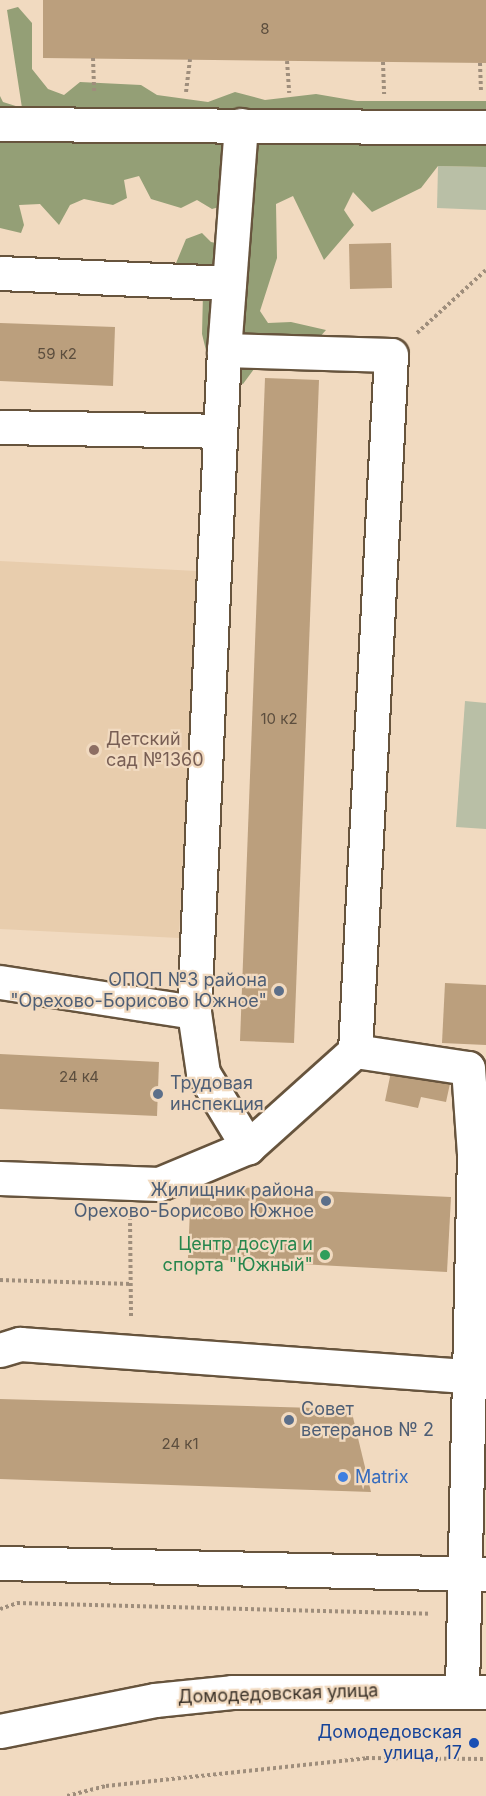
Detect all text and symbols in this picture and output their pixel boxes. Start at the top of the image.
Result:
house number: 8 [260,20,270,38]
house number: 59 к2 [37,345,77,363]
house number: 10 к2 [260,710,298,728]
place label: Детский сад №1360 [106,729,204,771]
marker: Детский сад №1360 [87,743,101,757]
place label: ОПОП №3 района "Орехово-Борисово Южное" [10,970,267,1012]
marker: ОПОП №3 района "Орехово-Борисово Южное" [272,984,286,998]
house number: 24 к4 [59,1068,99,1086]
place label: Трудовая инспекция [170,1073,264,1116]
marker: Трудовая инспекция [151,1087,165,1101]
place label: Жилищник района Орехово-Борисово Южное [74,1180,314,1222]
marker: Жилищник района Орехово-Борисово Южное [319,1194,333,1208]
place label: Центр досуга и спорта "Южный" [163,1234,313,1276]
marker: Центр досуга и спорта "Южный" [318,1248,332,1262]
place label: Совет ветеранов № 2 [301,1399,434,1442]
marker: Совет ветеранов № 2 [282,1413,296,1427]
house number: 24 к1 [161,1435,199,1453]
place label: Matrix [355,1466,408,1488]
marker: Matrix [336,1470,350,1484]
street label: Домодедовская улица [177,1680,379,1708]
place label: Домодедовская улица, 17 [318,1722,462,1764]
marker: Домодедовская улица, 17 [467,1736,481,1750]

